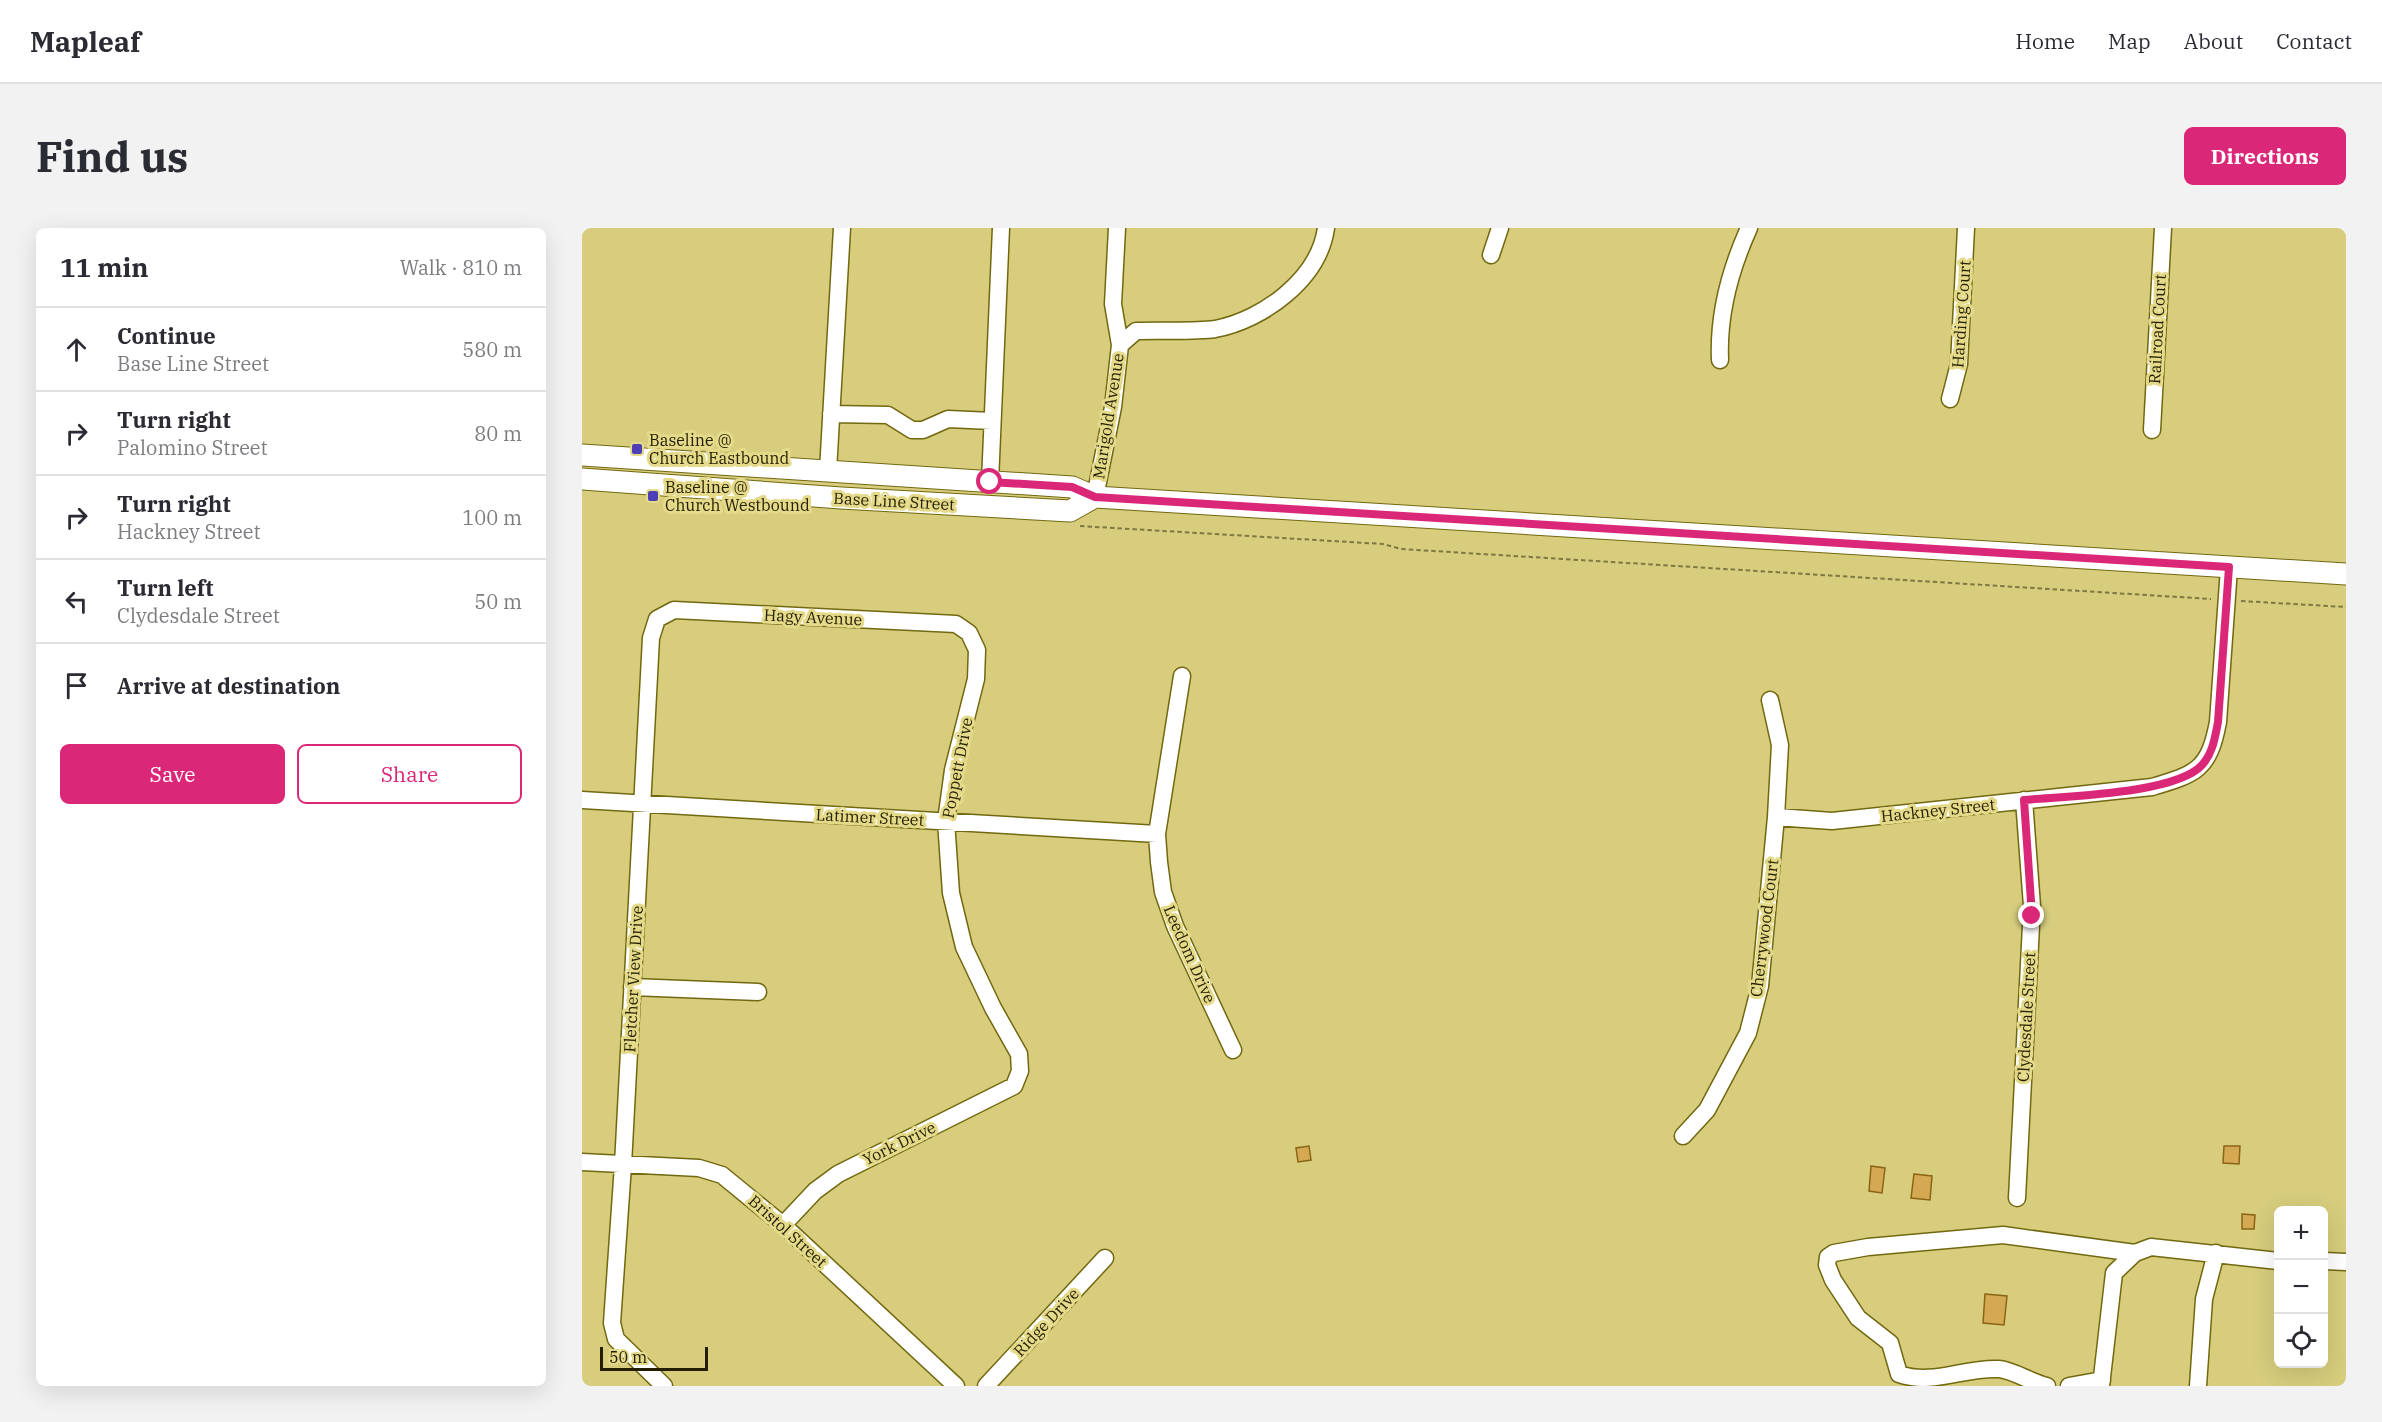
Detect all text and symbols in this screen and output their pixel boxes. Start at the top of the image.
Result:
text: Mapleaf [30,23,141,60]
text: Home [2015,27,2075,55]
text: Map [2108,27,2151,55]
text: About [2184,27,2243,55]
text: Contact [2276,27,2352,55]
button: Directions [2184,127,2346,185]
text: Find us [36,129,188,184]
text: 11 min [60,250,148,284]
text: Walk · 810 m [400,254,522,281]
street label: Harding Court [1947,259,1975,369]
street label: Railroad Court [2144,273,2170,384]
text: Continue [117,321,216,350]
icon: ahead [60,333,93,366]
text: 580 m [462,336,522,363]
text: Base Line Street [117,350,269,377]
street label: Marigold Avenue [1088,352,1128,480]
text: Turn right [117,405,231,434]
icon: right [60,417,93,450]
text: 80 m [474,420,522,447]
place label: Baseline @ Church Eastbound [649,430,790,468]
text: Palomino Street [117,434,268,461]
marker: Baseline @ Church Eastbound [630,442,644,456]
route start [976,468,1002,494]
place label: Baseline @ Church Westbound [665,477,810,515]
street label: Base Line Street [833,488,956,514]
text: Turn right [117,489,231,518]
marker: Baseline @ Church Westbound [646,489,660,503]
icon: right [60,501,93,534]
text: 100 m [462,504,522,531]
text: Hackney Street [117,518,261,545]
text: Turn left [117,573,213,602]
icon: left [60,585,93,618]
text: 50 m [474,588,522,615]
text: Clydesdale Street [117,602,280,629]
street label: Hagy Avenue [763,604,863,630]
icon: arrive [60,669,93,702]
text: Arrive at destination [117,671,340,700]
street label: Poppett Drive [937,716,977,820]
button: Save [60,744,285,804]
button: Share [297,744,522,804]
street label: Hackney Street [1880,794,1996,826]
street label: Latimer Street [815,804,925,830]
street label: Cherrywood Court [1746,858,1782,998]
street label: Leedom Drive [1160,902,1220,1006]
route end [2018,902,2044,928]
street label: Fletcher View Drive [619,905,647,1053]
street label: Clydesdale Street [2013,951,2039,1083]
street label: York Drive [859,1117,939,1169]
street label: Bristol Street [745,1191,832,1272]
map controls [2274,1206,2328,1368]
button: + [2274,1206,2328,1260]
button: − [2274,1260,2328,1314]
street label: Ridge Drive [1009,1283,1083,1361]
button: locate [2274,1314,2328,1368]
scale bar [600,1344,708,1372]
text: 50 m [609,1347,647,1367]

